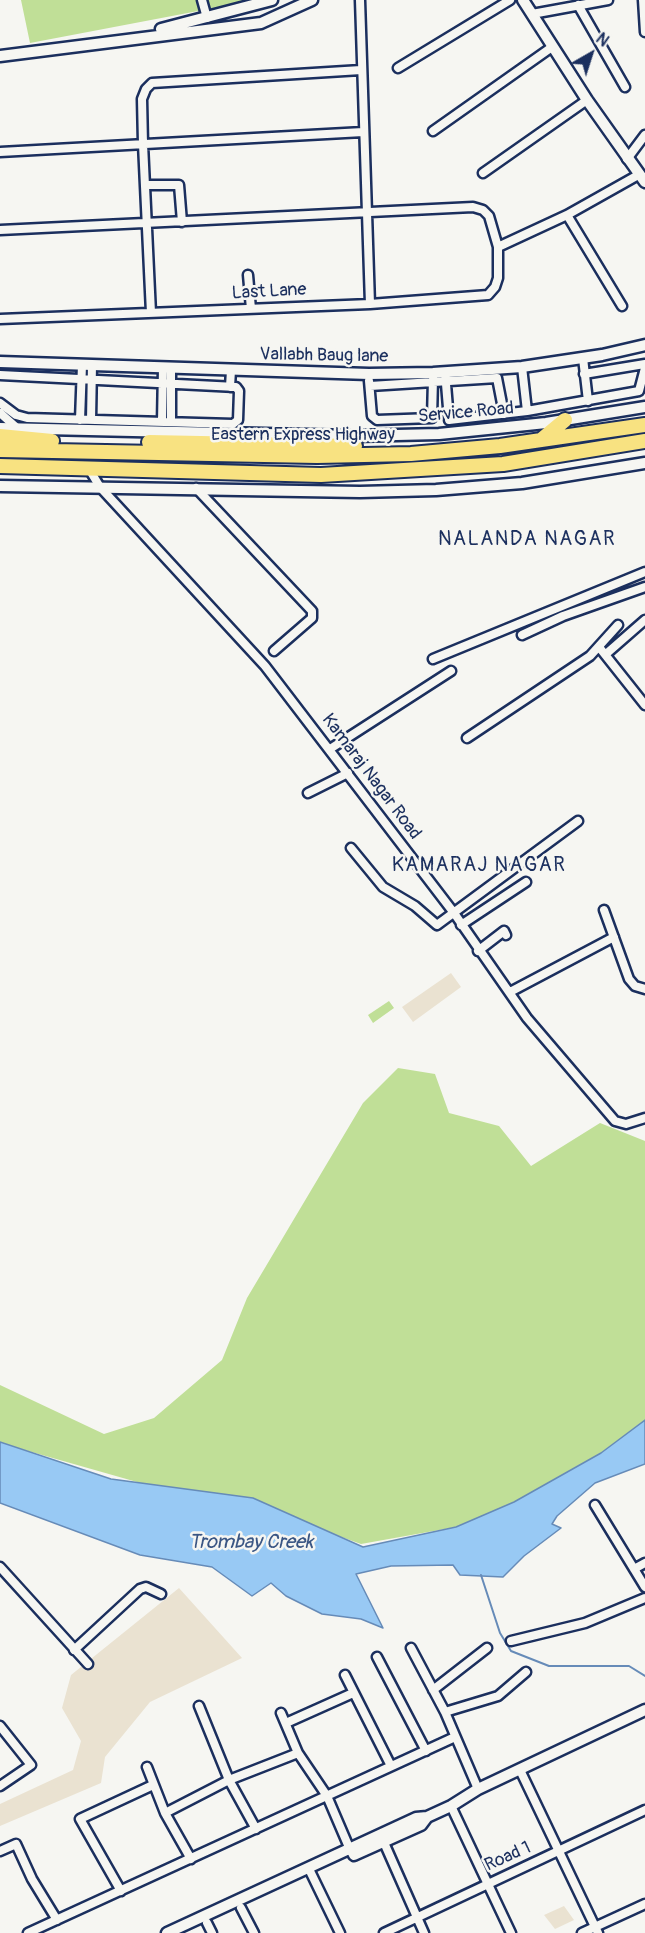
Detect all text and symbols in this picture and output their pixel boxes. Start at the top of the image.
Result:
north arrow [561,24,621,84]
text: N [592,29,613,51]
street label: Last Lane [231,279,307,305]
street label: Vallabh Baug lane [259,344,389,368]
street label: Service Road [417,398,515,428]
street label: Eastern Express Highway [211,424,395,446]
district label: NALANDA NAGAR [438,528,616,552]
street label: Kamaraj Nagar Road [317,710,425,844]
district label: KAMARAJ NAGAR [392,854,566,878]
water label: Trombay Creek [189,1531,313,1555]
street label: Road 1 [482,1837,534,1877]

